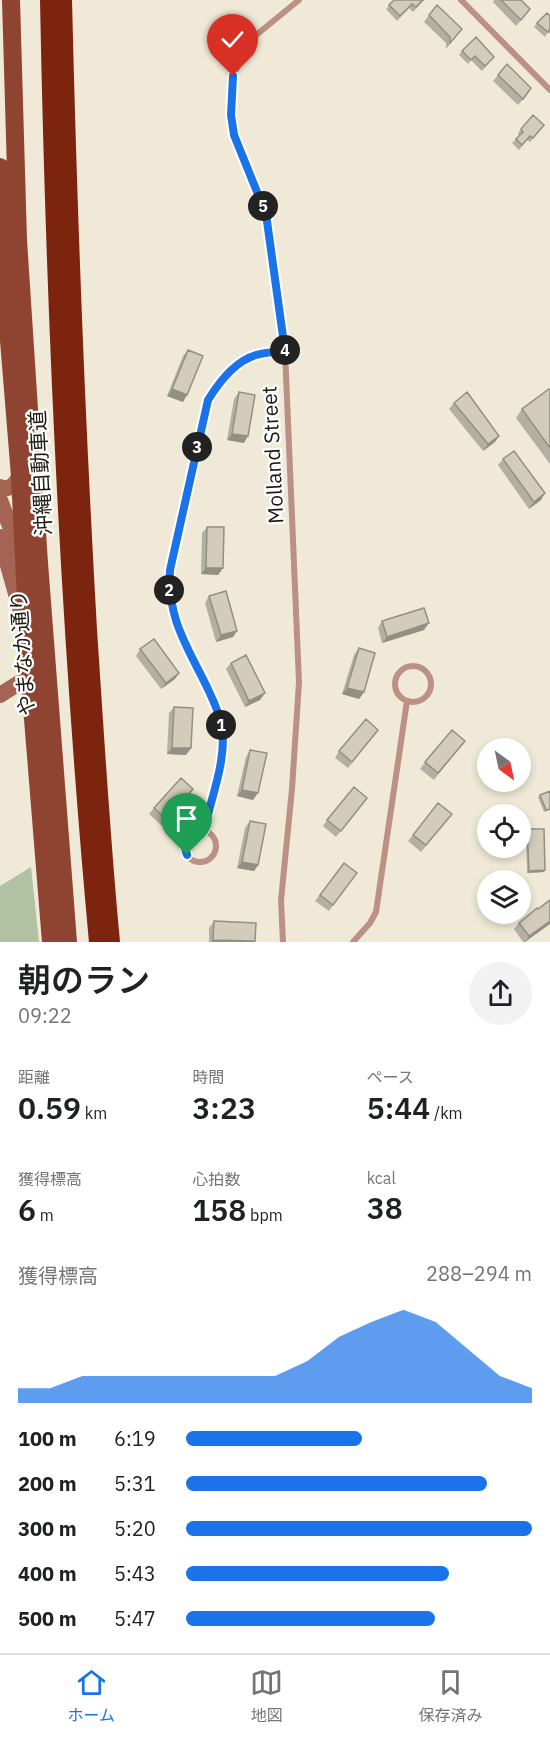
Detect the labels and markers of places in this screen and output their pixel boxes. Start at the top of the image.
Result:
pin [207,14,258,76]
pin: 5 [248,191,278,221]
pin: 4 [270,335,300,365]
pin: 3 [182,432,212,462]
pin: 2 [154,575,184,605]
pin: 1 [206,710,236,740]
pin [161,793,212,855]

